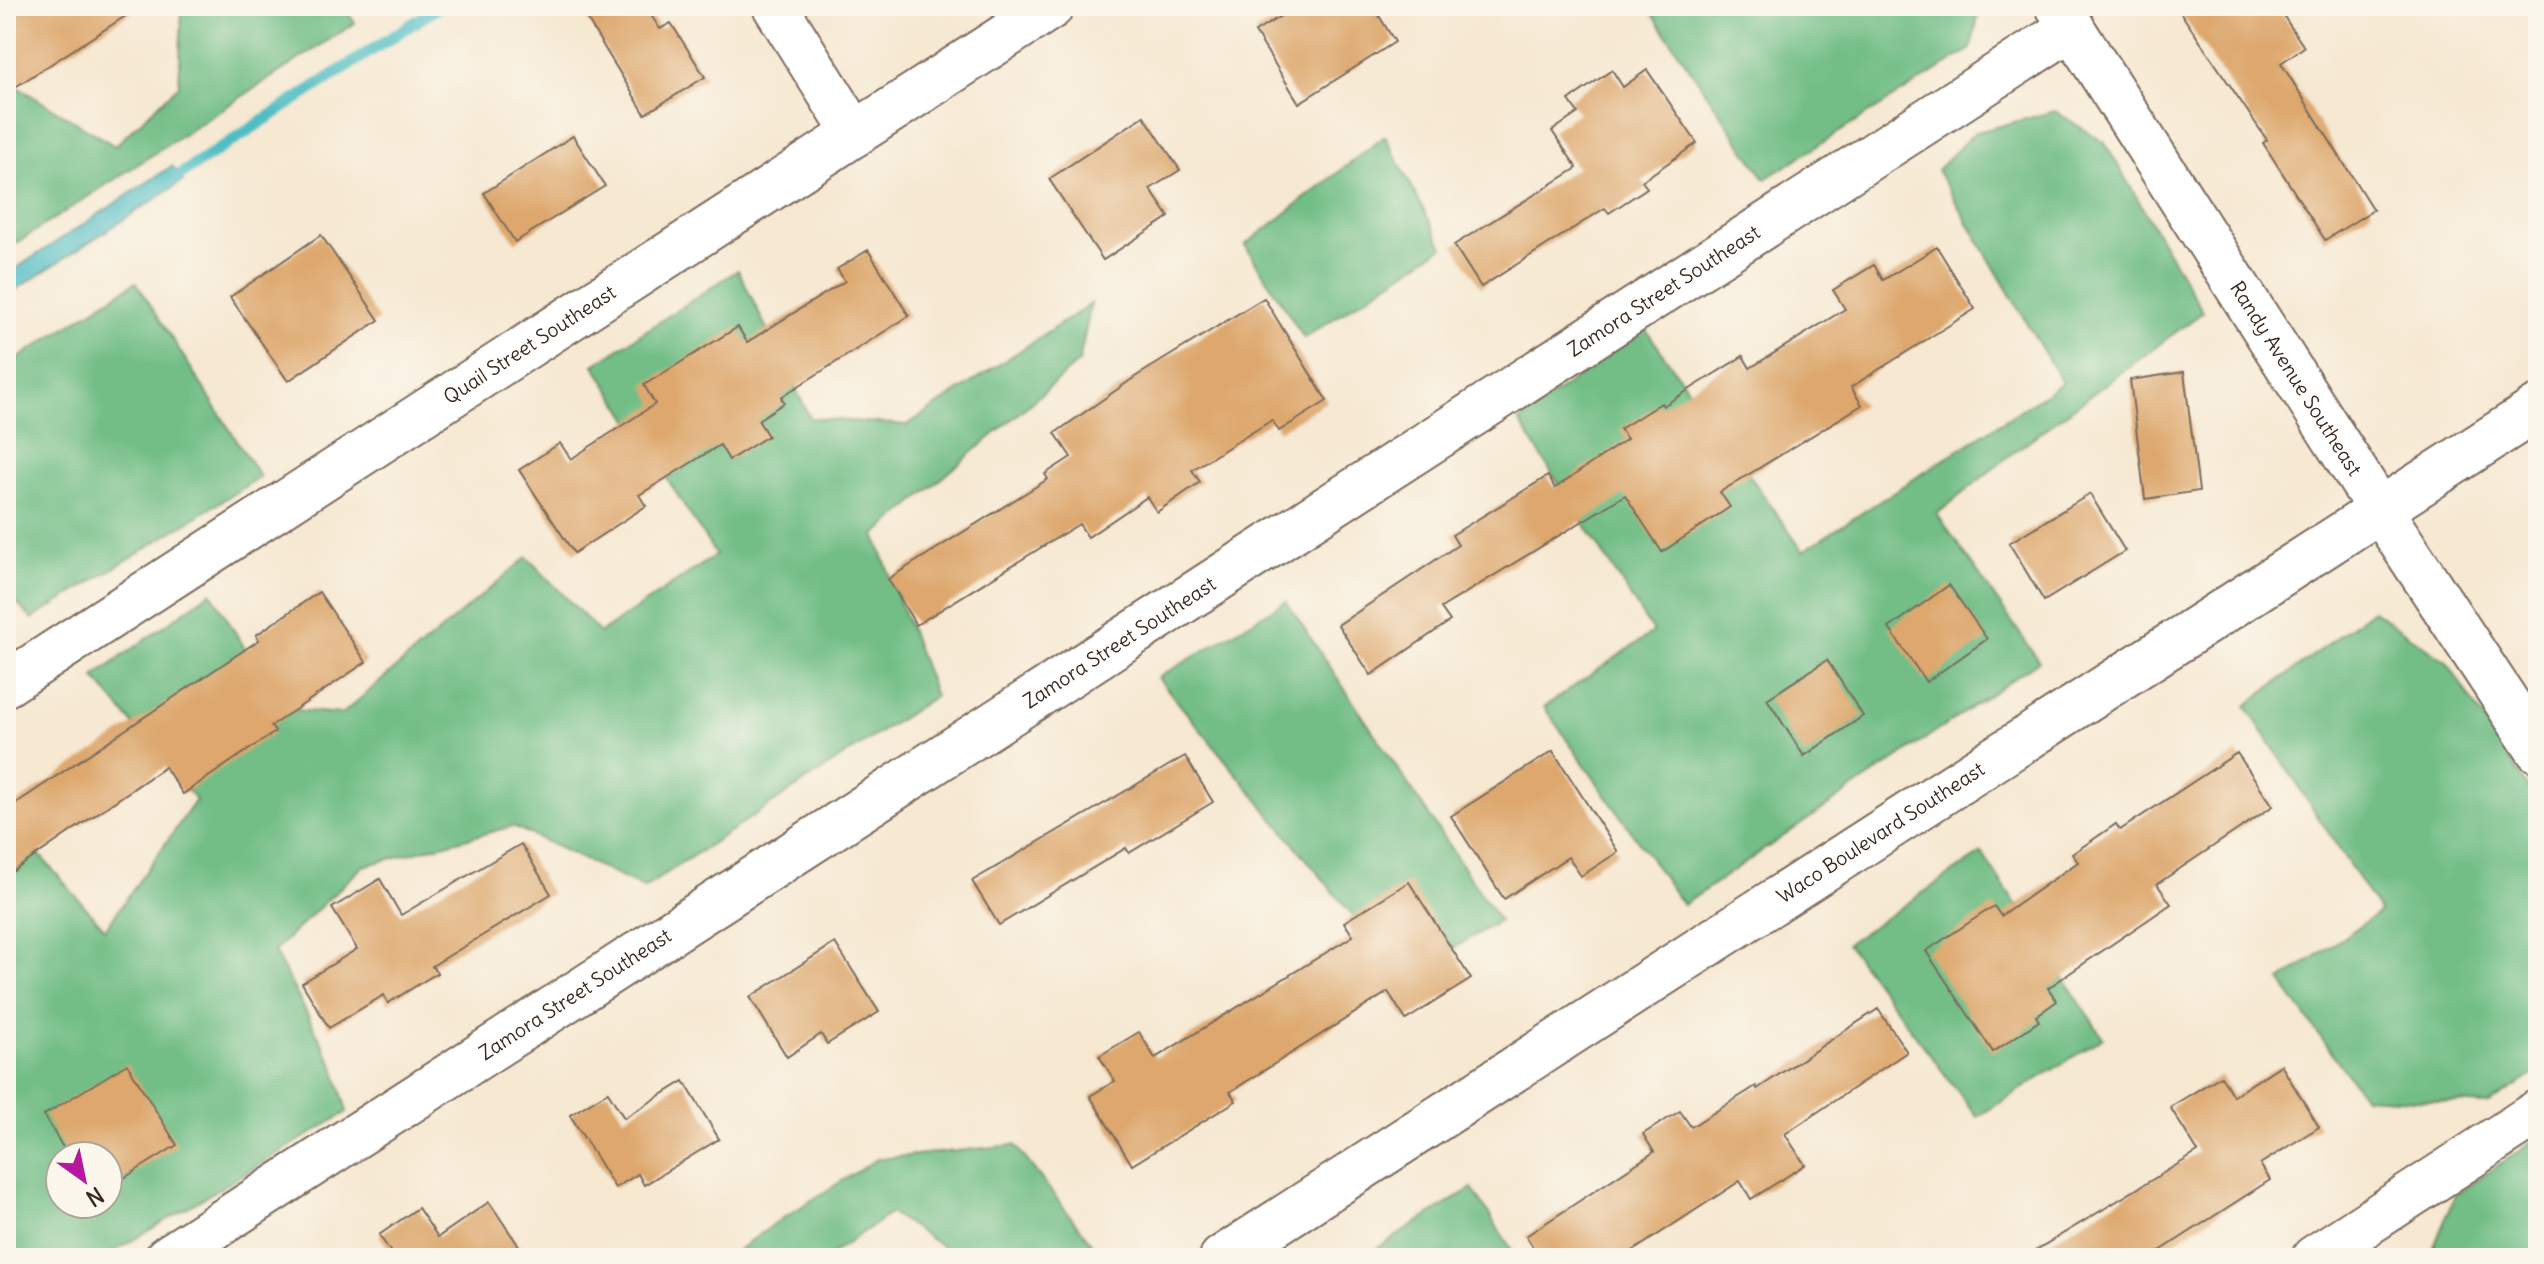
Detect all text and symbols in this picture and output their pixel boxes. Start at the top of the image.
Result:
street label: Zamora Street Southeast [1563,219,1764,362]
street label: Randy Avenue Southeast [2225,276,2368,480]
street label: Quail Street Southeast [438,279,620,409]
street label: Zamora Street Southeast [1018,571,1220,713]
street label: Waco Boulevard Southeast [1772,756,1989,908]
street label: Zamora Street Southeast [474,922,676,1065]
north arrow [44,1140,124,1220]
text: N [81,1181,109,1213]

